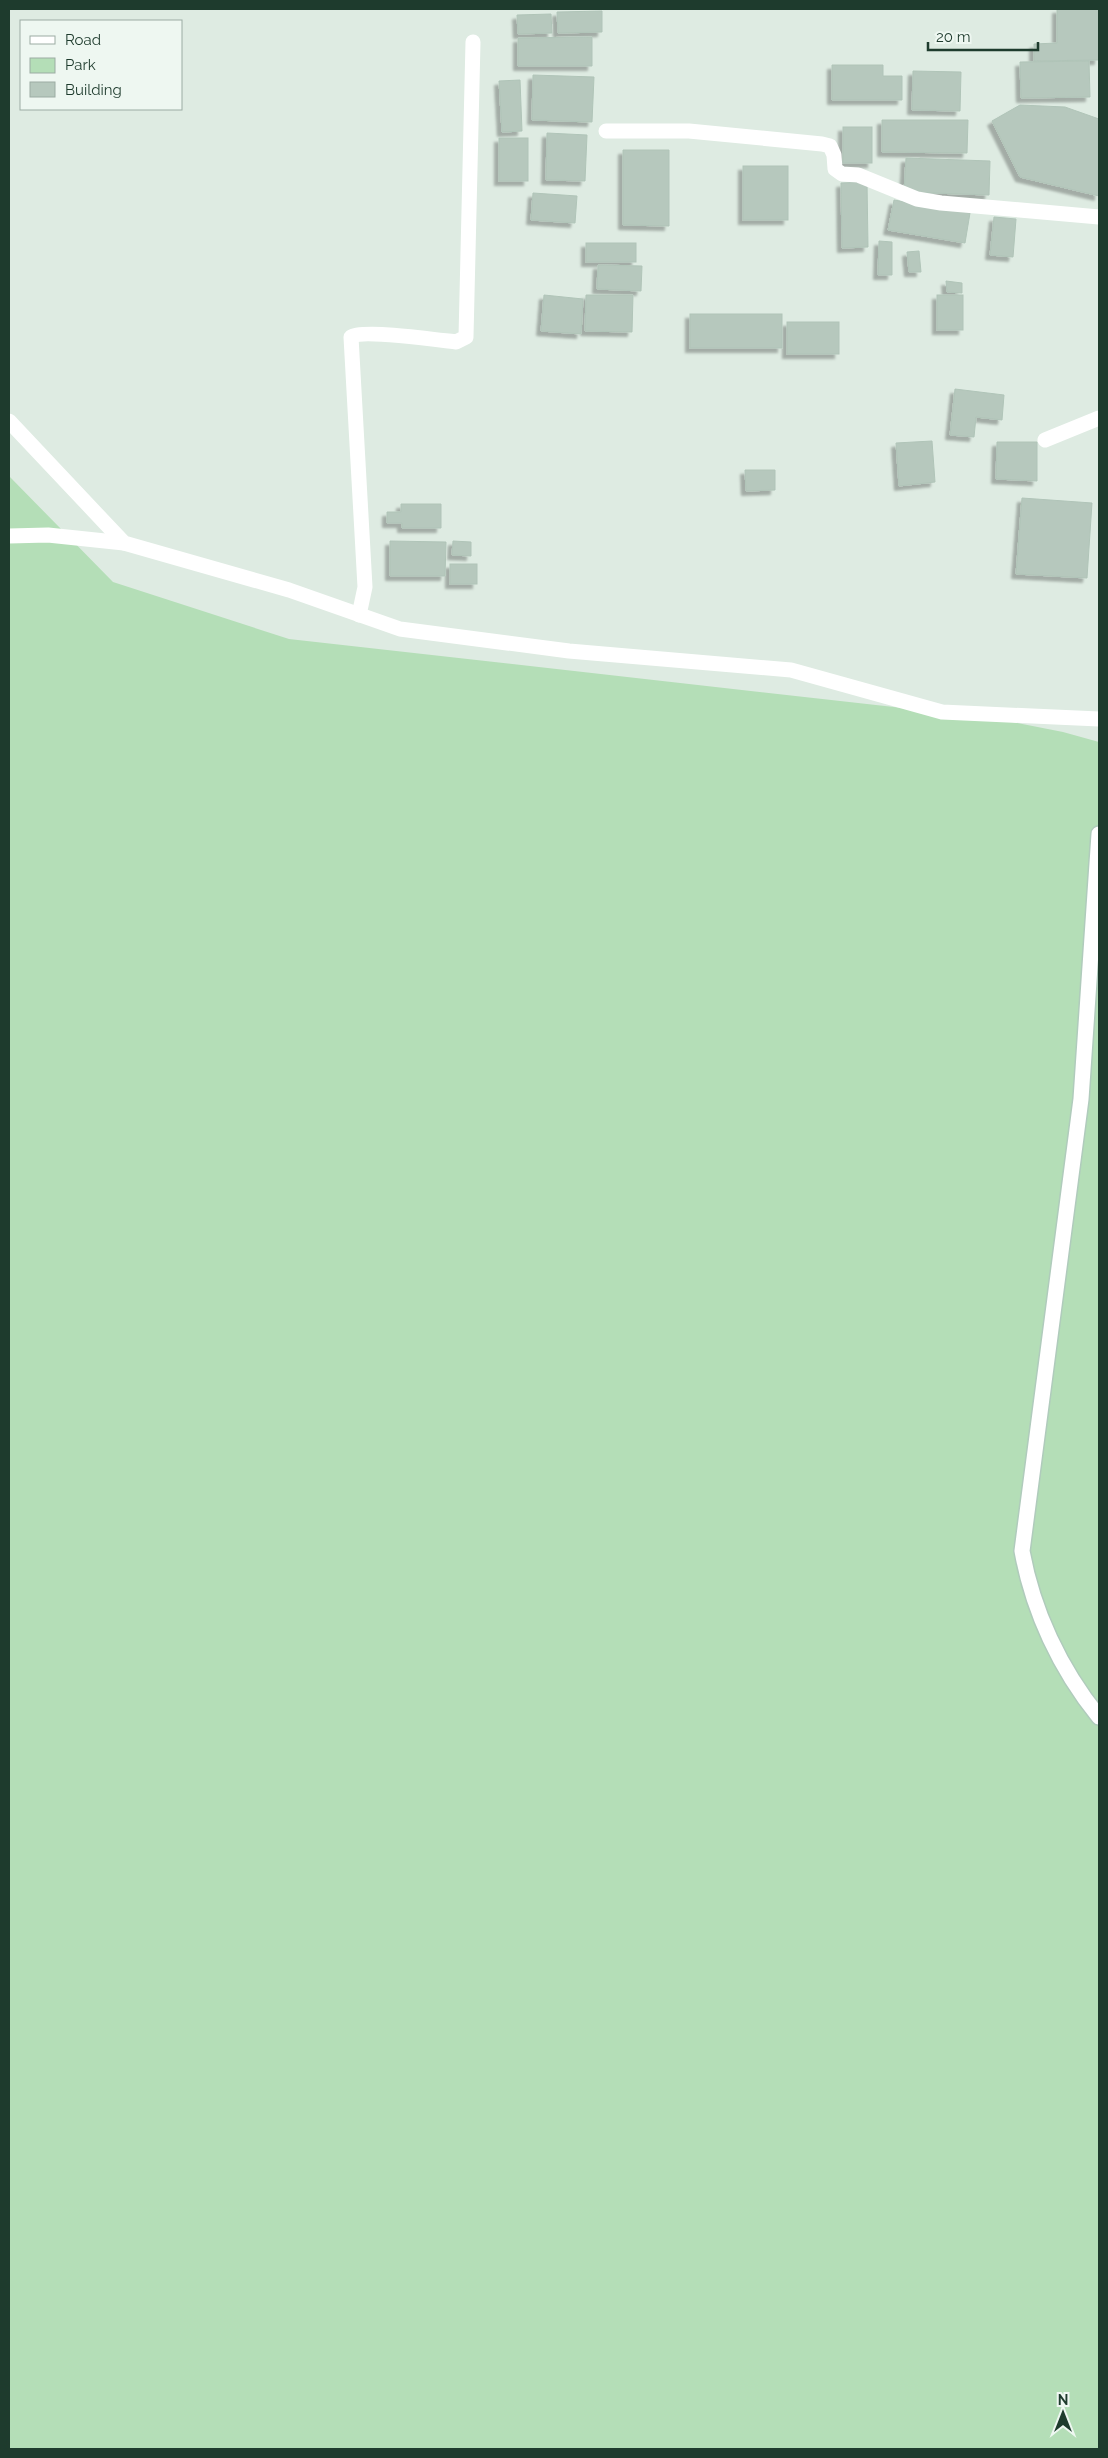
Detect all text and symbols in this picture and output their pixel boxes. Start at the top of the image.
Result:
legend [20,20,182,110]
scale bar [928,20,1038,52]
text: 20 m [936,28,971,46]
text: Road [65,31,101,49]
text: Park [65,56,96,74]
text: Building [65,81,122,99]
north arrow [1038,2388,1088,2438]
text: N [1058,2392,1068,2408]

